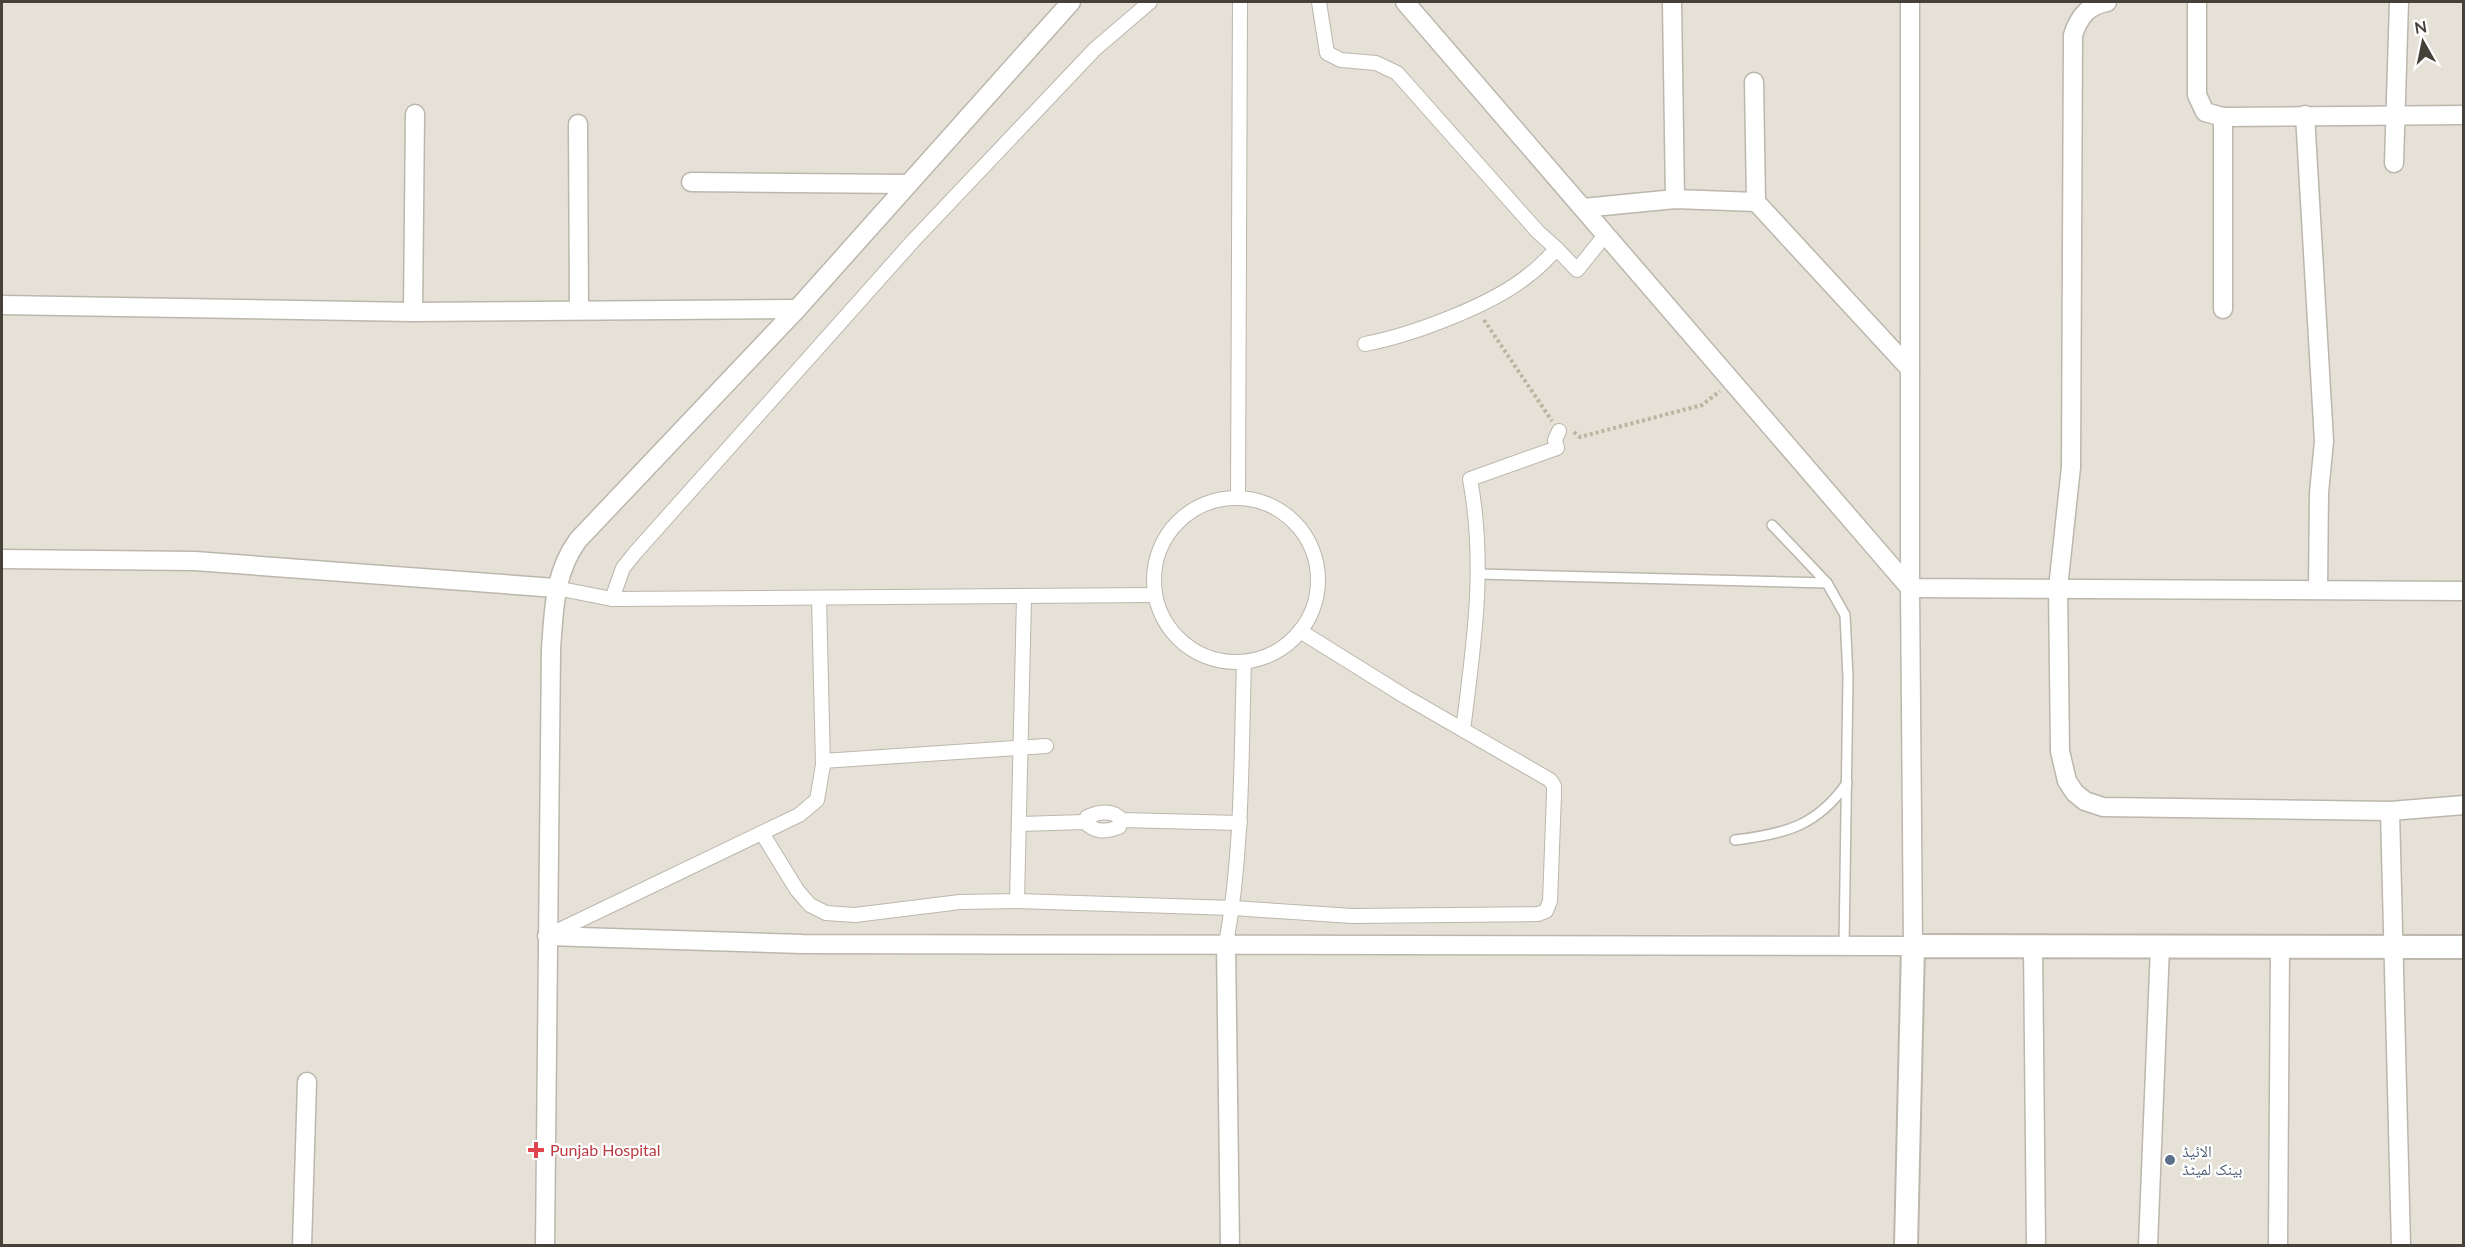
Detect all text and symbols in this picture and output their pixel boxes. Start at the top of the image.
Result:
north arrow [2393,12,2453,72]
text: N [2413,16,2428,37]
place label: Punjab Hospital [550,1140,660,1159]
marker: Punjab Hospital [527,1141,545,1159]
place label: الائیڈ بینک لمیٹڈ [2182,1141,2242,1178]
marker: الائیڈ بینک لمیٹڈ [2163,1153,2177,1167]

